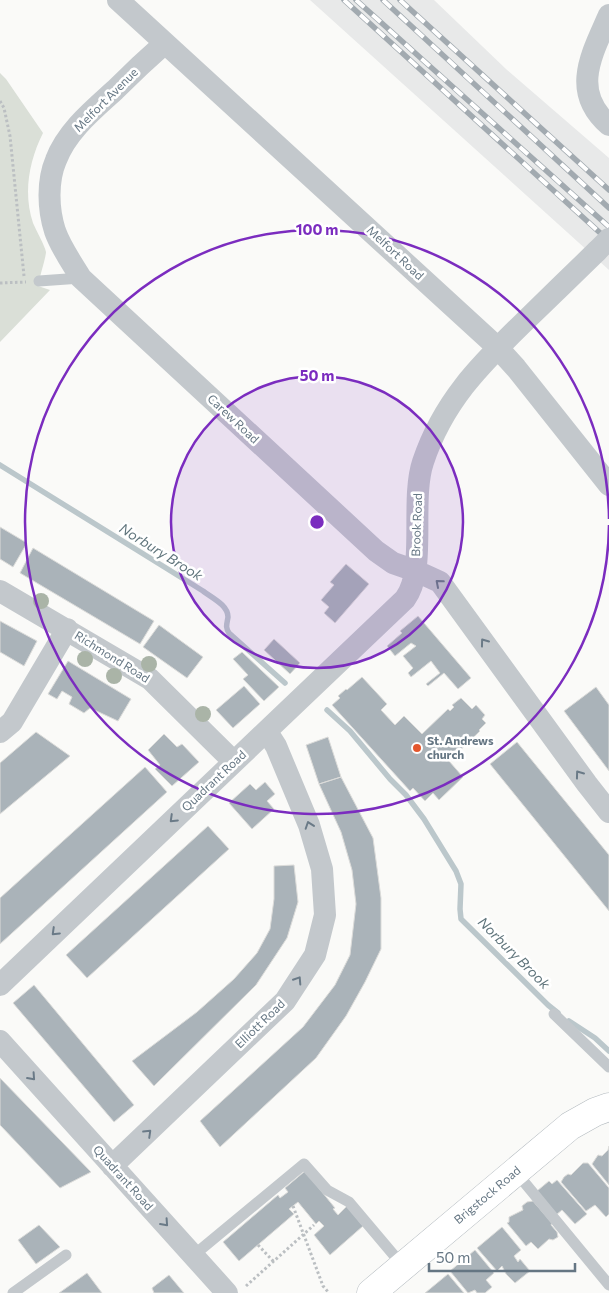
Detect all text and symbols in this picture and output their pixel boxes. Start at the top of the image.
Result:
street label: Melfort Avenue [70,64,140,134]
text: 100 m [296,220,338,238]
street label: Melfort Road [364,222,427,282]
text: 50 m [300,366,334,384]
street label: Carew Road [205,391,262,446]
street label: Brook Road [408,493,424,557]
centre of rings [308,513,326,531]
water label: Norbury Brook [117,519,206,584]
one-way arrow [435,580,444,589]
street label: Richmond Road [72,628,153,685]
one-way arrow [481,639,489,648]
place label: St. Andrews church [427,733,494,761]
marker: St. Andrews church [411,742,423,754]
street label: Quadrant Road [178,747,248,814]
one-way arrow [576,770,585,780]
one-way arrow [169,813,178,822]
one-way arrow [304,822,314,830]
water label: Norbury Brook [475,913,554,992]
one-way arrow [52,926,61,935]
one-way arrow [292,976,302,985]
street label: Elliott Road [232,996,287,1050]
one-way arrow [27,1071,36,1080]
one-way arrow [142,1129,151,1138]
street label: Quadrant Road [91,1142,157,1213]
street label: Brigstock Road [451,1163,523,1226]
one-way arrow [159,1218,168,1227]
scale bar [429,1240,575,1272]
text: 50 m [436,1248,470,1266]

